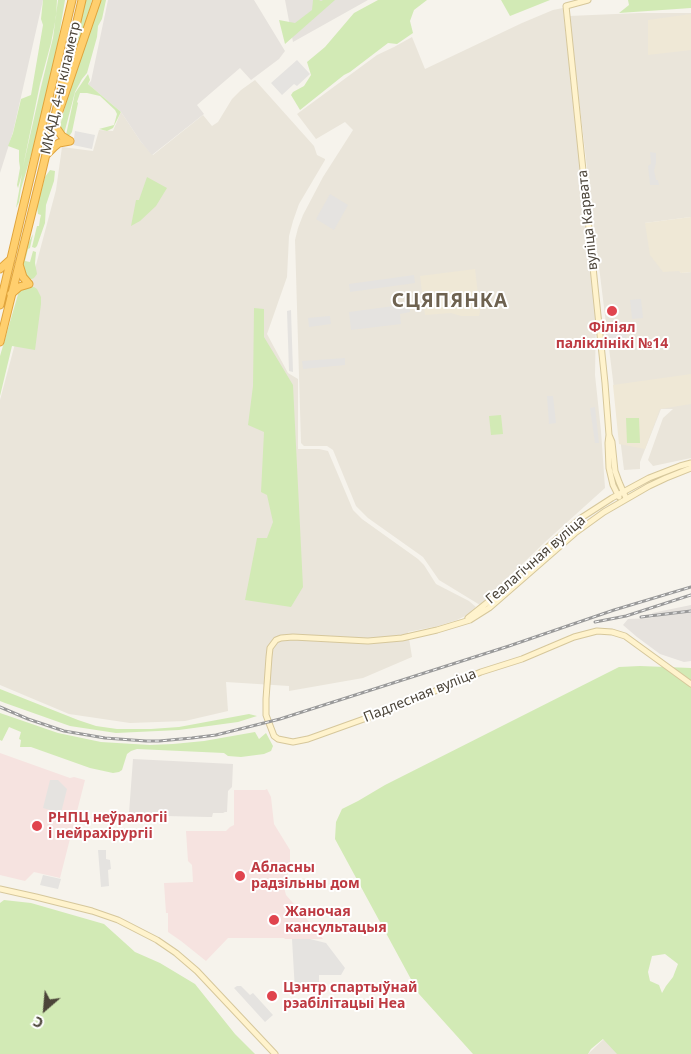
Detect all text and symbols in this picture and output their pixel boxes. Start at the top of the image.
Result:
street label: МКАД, 4-ы кіламетр [38,20,84,156]
street label: вуліца Карвата [574,169,602,271]
district label: СЦЯПЯНКА [391,291,509,313]
marker: Філіял паліклінікі №14 [605,304,619,318]
place label: Філіял паліклінікі №14 [556,320,668,352]
street label: Геалагічная вуліца [483,512,589,608]
street label: Падлесная вуліца [361,666,479,726]
place label: РНПЦ неўралогіі і нейрахірургіі [48,810,168,842]
marker: РНПЦ неўралогіі і нейрахірургіі [30,819,44,833]
place label: Абласны радзільны дом [251,860,360,892]
marker: Абласны радзільны дом [233,869,247,883]
place label: Жаночая кансультацыя [285,904,387,936]
marker: Жаночая кансультацыя [267,913,281,927]
place label: Цэнтр спартыўнай рэабілітацыі Неа [283,980,417,1012]
north arrow [20,984,70,1034]
marker: Цэнтр спартыўнай рэабілітацыі Неа [265,989,279,1003]
text: С [30,1012,46,1033]

